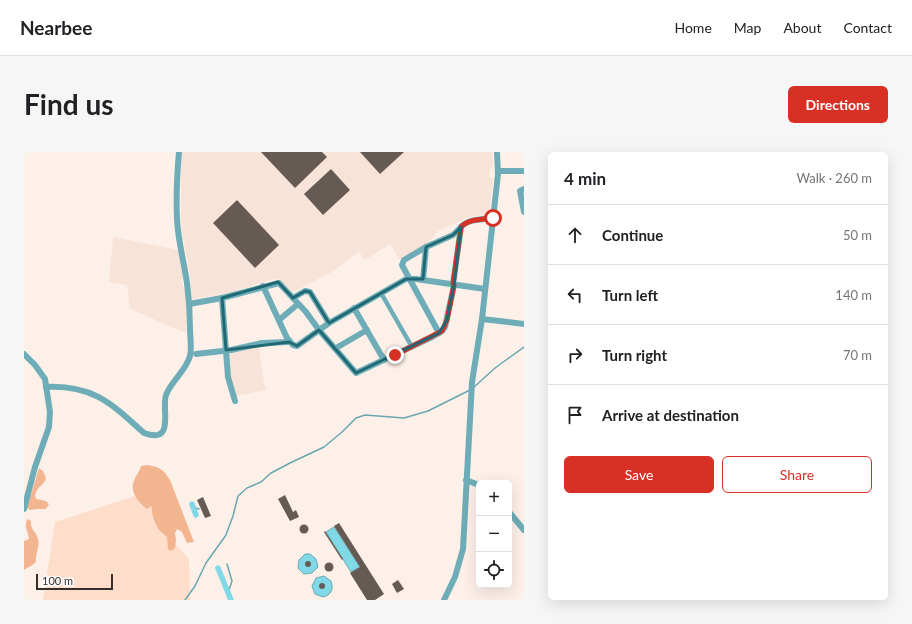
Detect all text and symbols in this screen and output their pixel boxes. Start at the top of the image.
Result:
text: Nearbee [20,16,92,39]
text: Home [674,19,712,36]
text: Map [734,19,761,36]
text: About [783,19,821,36]
text: Contact [843,19,892,36]
button: Directions [788,86,888,123]
text: Find us [24,87,114,121]
text: 4 min [564,168,606,189]
text: Walk · 260 m [796,170,872,186]
route start [484,209,502,227]
icon: ahead [564,224,586,246]
text: Continue [602,226,663,244]
text: 50 m [843,227,872,243]
icon: left [564,284,586,306]
text: Turn left [602,286,658,304]
text: 140 m [835,287,872,303]
icon: right [564,344,586,366]
route end [386,346,404,364]
text: Turn right [602,346,667,364]
text: 70 m [843,347,872,363]
icon: arrive [564,404,586,426]
text: Arrive at destination [602,406,739,424]
button: Save [564,456,714,493]
button: Share [722,456,872,493]
map controls [476,480,512,588]
button: + [476,480,512,516]
button: − [476,516,512,552]
button: locate [476,552,512,588]
scale bar [36,572,113,591]
text: 100 m [42,574,73,587]

